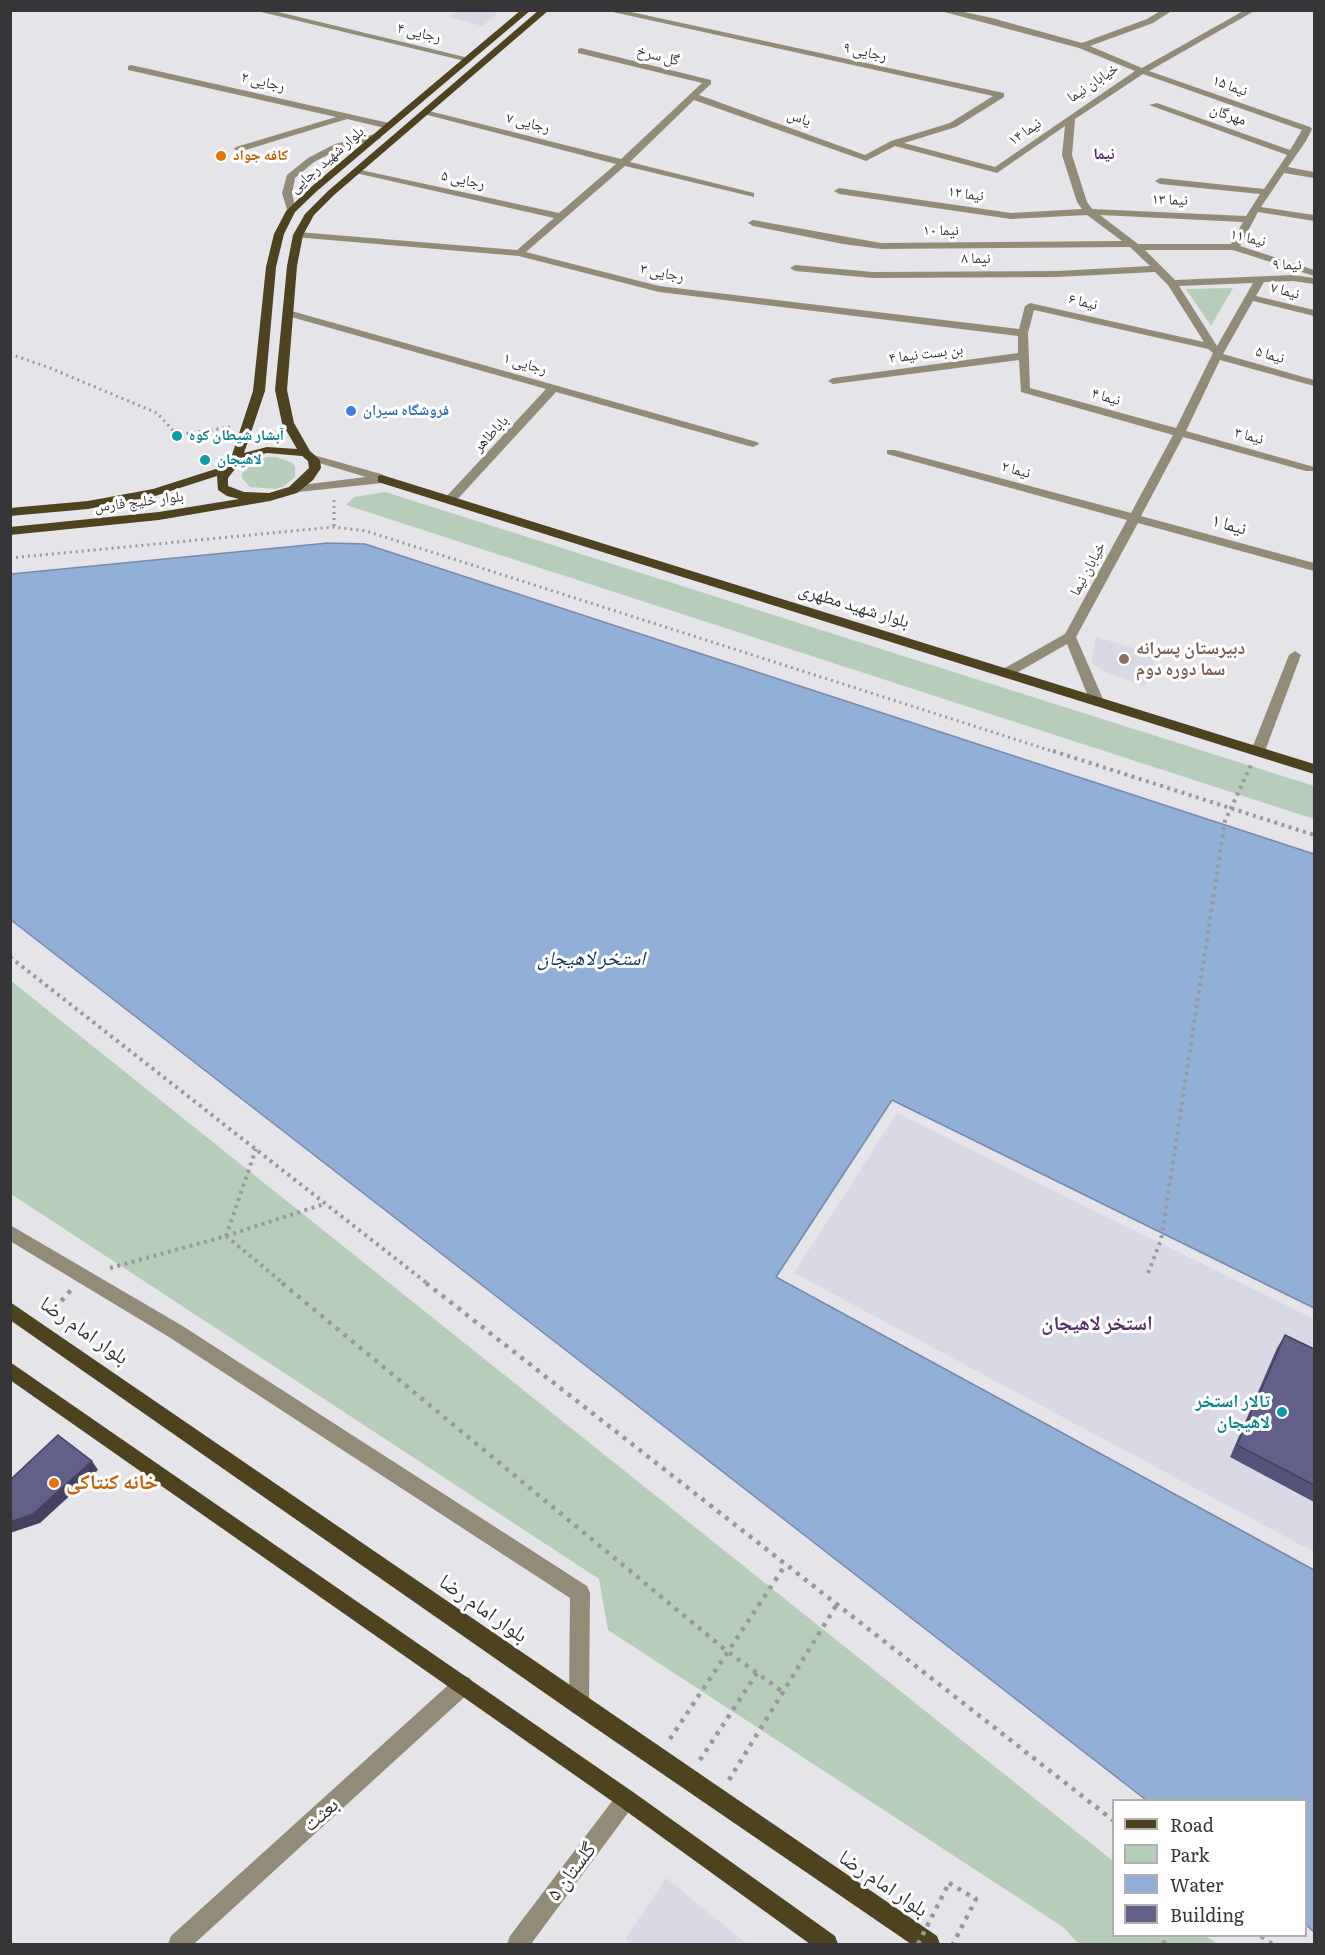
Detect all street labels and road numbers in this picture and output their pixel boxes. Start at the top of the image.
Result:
street label: رجایی ۴ [395,19,443,47]
street label: رجایی ۹ [841,39,889,65]
street label: گل سرخ [635,42,681,70]
street label: خیابان نیما [1064,59,1122,107]
street label: رجایی ۲ [239,68,287,96]
street label: نیما ۱۵ [1210,71,1250,101]
street label: مهرگان [1207,100,1249,130]
street label: یاس [785,106,813,130]
street label: رجایی ۷ [504,109,552,137]
street label: نیما ۱۴ [1005,114,1045,150]
street label: بلوار شهید رجایی [286,123,368,197]
street label: رجایی ۵ [439,167,487,193]
street label: نیما ۱۲ [947,183,985,205]
street label: نیما ۱۳ [1152,190,1188,210]
street label: نیما ۱۰ [923,222,959,240]
street label: نیما ۱۱ [1228,225,1268,251]
street label: نیما ۸ [961,250,991,268]
street label: نیما ۹ [1272,256,1302,274]
street label: رجایی ۳ [639,260,685,286]
street label: نیما ۷ [1269,279,1301,303]
street label: نیما ۶ [1067,290,1099,314]
street label: بن بست نیما ۴ [888,341,964,367]
street label: نیما ۵ [1253,342,1287,368]
street label: رجایی ۱ [501,349,549,379]
street label: نیما ۴ [1089,384,1123,410]
street label: باباطاهر [470,412,512,456]
street label: نیما ۳ [1233,424,1265,448]
street label: نیما ۲ [1000,458,1032,482]
street label: بلوار خلیج فارس [93,488,185,516]
street label: نیما ۱ [1209,510,1249,540]
street label: خیابان نیما [1066,539,1110,599]
street label: بلوار شهید مطهری [796,579,912,633]
street label: بلوار امام رضا [35,1291,133,1371]
street label: بلوار امام رضا [434,1569,532,1649]
street label: بعثت [298,1793,344,1837]
street label: گلستان ۵ [542,1838,602,1906]
street label: بلوار امام رضا [834,1845,932,1923]

